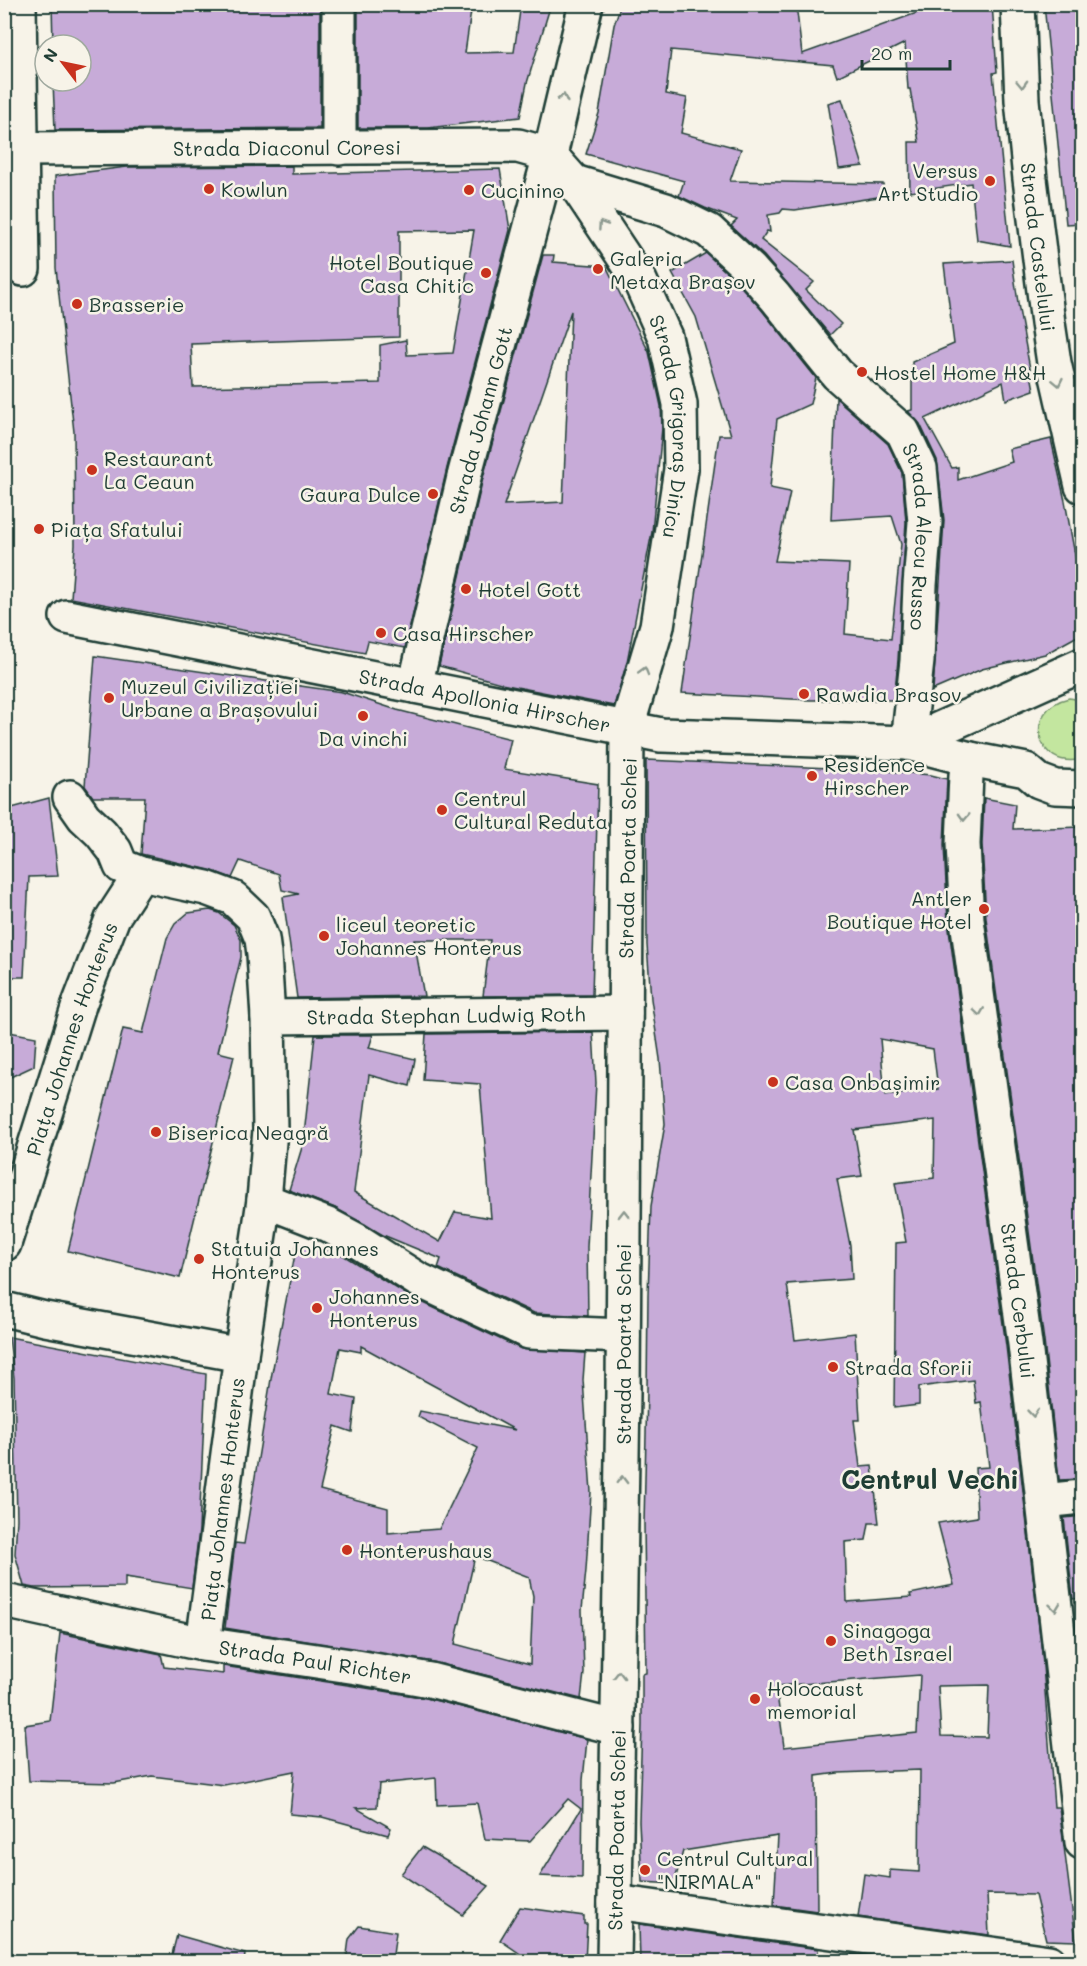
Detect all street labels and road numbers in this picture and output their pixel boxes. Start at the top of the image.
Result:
street label: Strada Diaconul Coresi [173,134,401,161]
street label: Strada Castelului [1015,161,1062,333]
street label: Strada Grigoraș Dinicu [644,310,694,540]
street label: Strada Johann Gott [442,323,518,517]
street label: Strada Alecu Russo [897,438,939,631]
street label: Strada Apollonia Hirscher [357,662,613,738]
street label: Strada Poarta Schei [612,757,642,959]
street label: Piața Johannes Honterus [20,918,123,1159]
street label: Strada Stephan Ludwig Roth [306,1000,586,1030]
street label: Strada Cerbului [996,1221,1042,1380]
street label: Strada Poarta Schei [610,1243,636,1445]
street label: Piața Johannes Honterus [194,1376,251,1622]
street label: Strada Paul Richter [217,1634,413,1689]
street label: Strada Poarta Schei [601,1729,631,1931]

